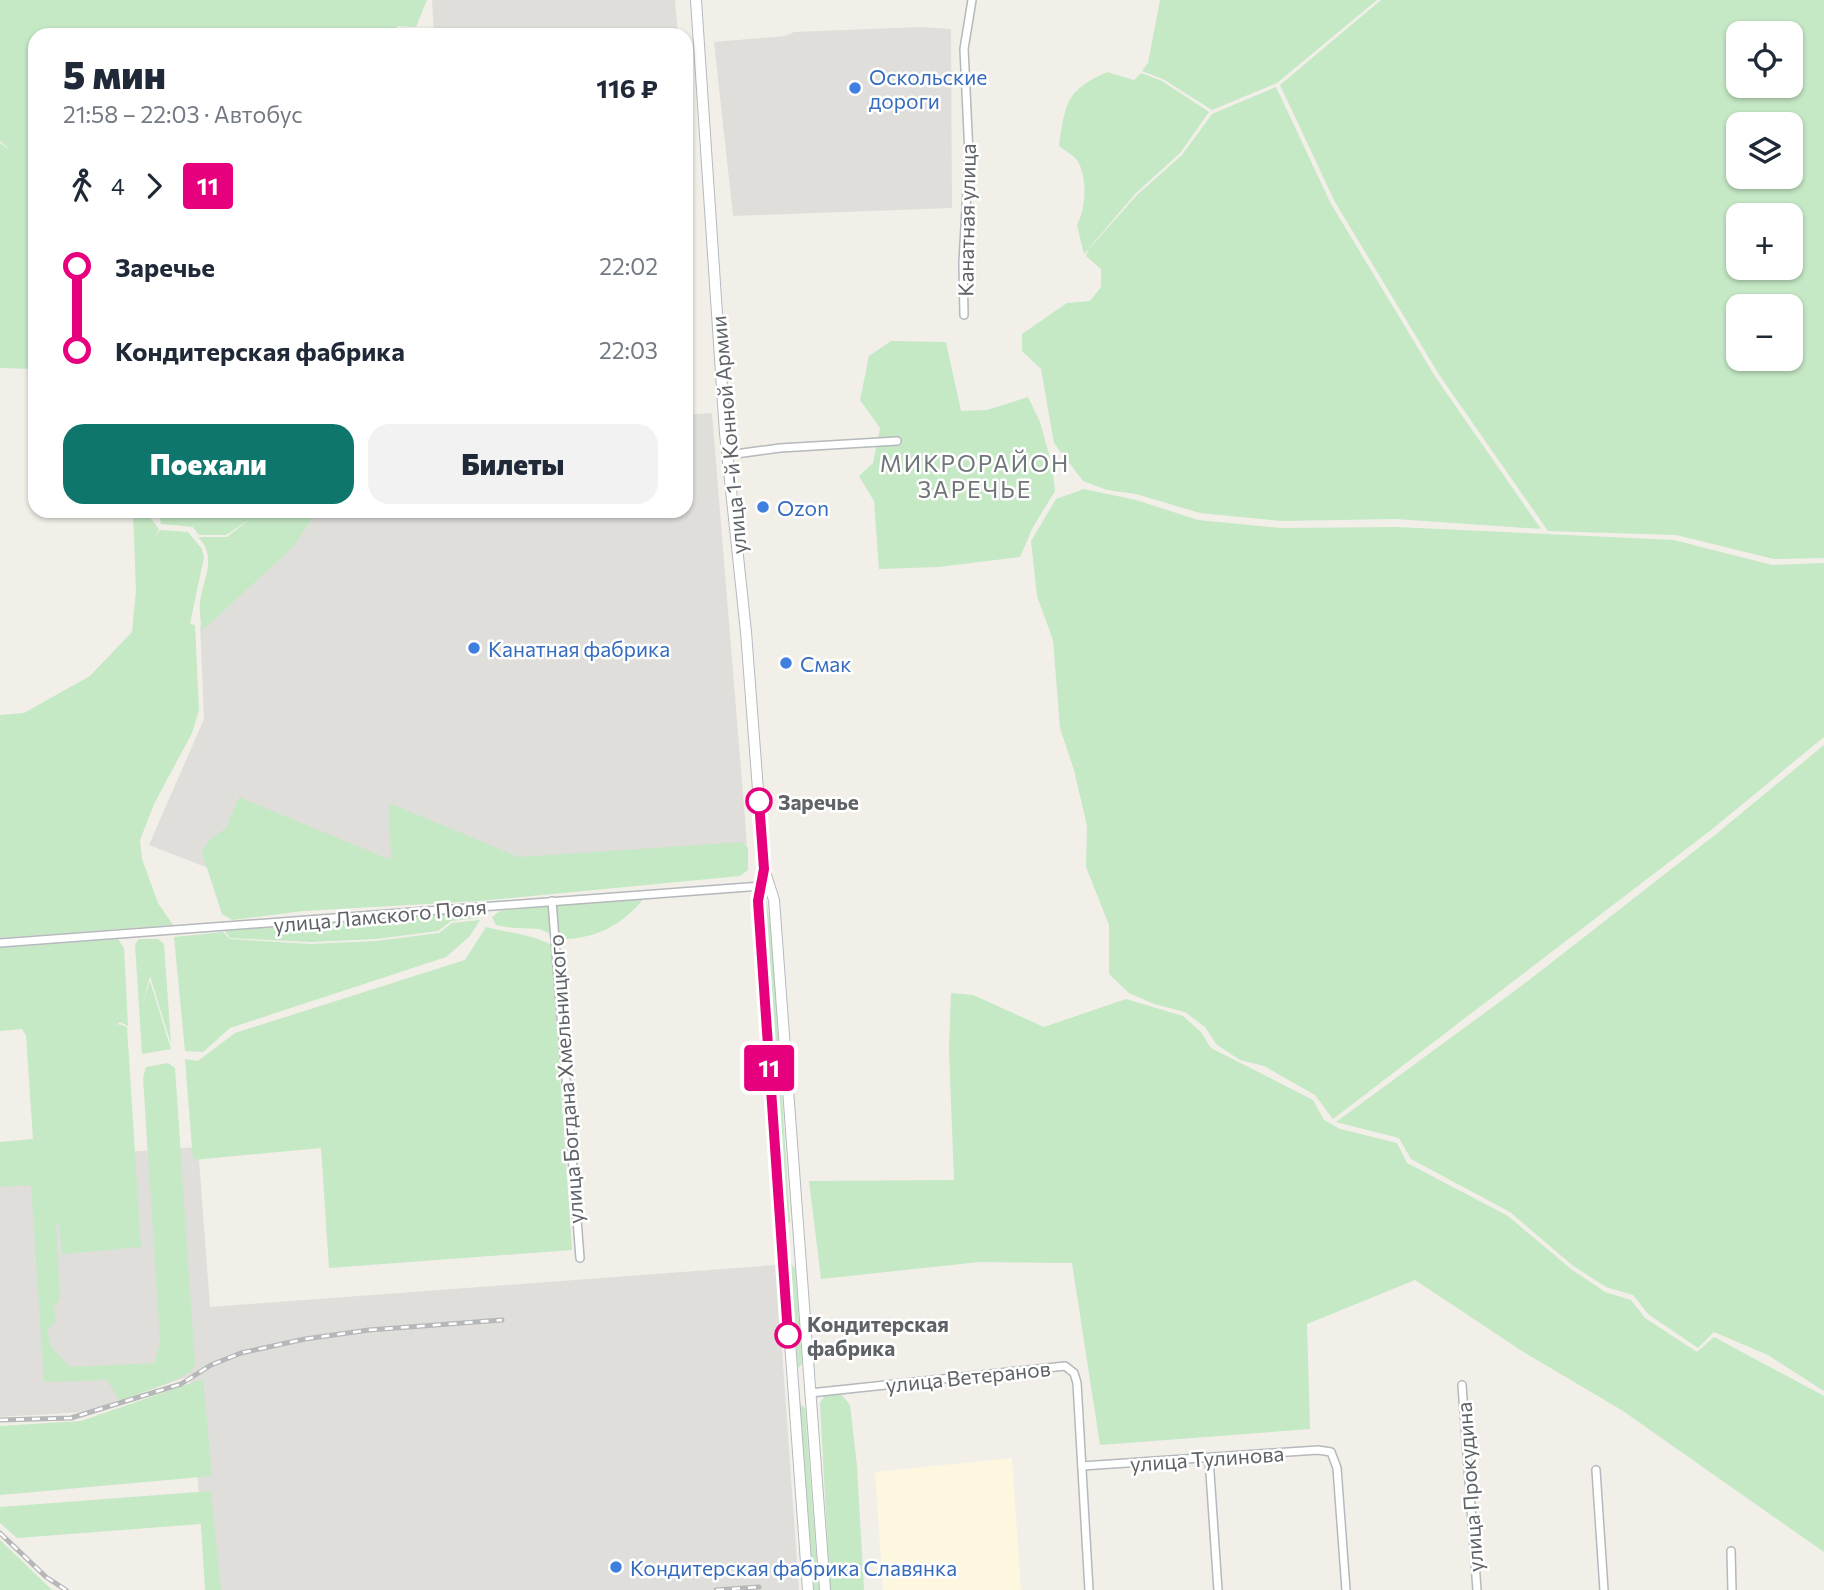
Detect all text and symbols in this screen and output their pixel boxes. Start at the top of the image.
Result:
map controls [1726,21,1803,371]
button: locate [1726,21,1803,98]
text: 5 мин [63,50,166,97]
place label: Оскольские дороги [869,64,987,113]
text: 116 ₽ [596,72,658,103]
marker: Оскольские дороги [847,80,863,96]
text: 21:58 – 22:03 · Автобус [63,100,303,128]
button: layers [1726,112,1803,189]
street label: Канатная улица [952,143,980,297]
icon: walk [63,167,101,205]
icon: forward [135,167,173,205]
text: 11 [197,171,219,200]
text: 4 [111,172,125,200]
button: + [1726,203,1803,280]
text: Заречье [115,251,215,282]
text: 22:02 [599,252,658,280]
button: − [1726,294,1803,371]
street label: улица 1-й Конной Армии [705,315,751,555]
text: Кондитерская фабрика [115,335,405,366]
text: 22:03 [599,336,658,364]
button: Поехали [63,424,354,504]
button: Билеты [368,424,658,504]
district label: МИКРОРАЙОН ЗАРЕЧЬЕ [880,449,1070,503]
place label: Ozon [777,495,829,520]
marker: Ozon [755,499,771,515]
place label: Канатная фабрика [488,636,670,661]
marker: Канатная фабрика [466,640,482,656]
place label: Смак [800,651,851,676]
marker: Смак [778,655,794,671]
marker: Заречье [746,788,772,814]
place label: Заречье [778,789,859,814]
street label: улица Ламского Поля [273,893,487,937]
street label: улица Богдана Хмельницкого [542,933,588,1225]
line badge: 11 [738,1045,800,1091]
text: 11 [758,1053,780,1082]
place label: Кондитерская фабрика [807,1311,949,1360]
marker: Кондитерская фабрика [775,1322,801,1348]
street label: улица Ветеранов [884,1355,1052,1397]
street label: улица Прокудина [1451,1401,1487,1573]
street label: улица Тулинова [1129,1440,1285,1476]
place label: Кондитерская фабрика Славянка [630,1555,957,1580]
marker: Кондитерская фабрика Славянка [608,1559,624,1575]

